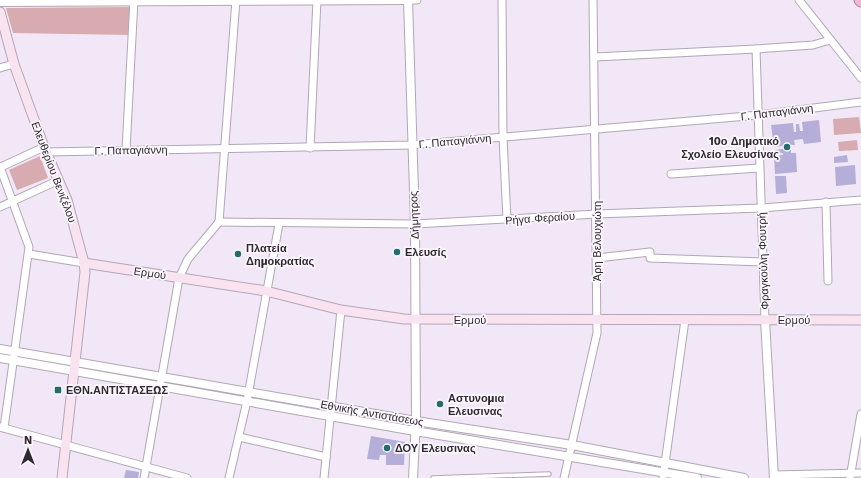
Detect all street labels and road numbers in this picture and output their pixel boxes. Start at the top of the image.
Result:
street label: Γ. Παπαγιάννη [740,102,814,123]
street label: Ελευθερίου Βενιζέλου [28,120,79,224]
street label: Γ. Παπαγιάννη [418,132,492,151]
street label: Γ. Παπαγιάννη [94,143,168,158]
street label: Δήμητρος [407,191,422,239]
street label: Άρη Βελουχιώτη [591,201,604,281]
street label: Ρήγα Φεραίου [505,210,575,227]
street label: Φραγκούλη Φουτρή [755,212,772,310]
street label: Ερμού [133,265,167,282]
street label: Ερμού [454,314,486,327]
street label: Ερμού [778,314,810,327]
street label: Εθνικής Αντιστάσεως [319,398,424,429]

